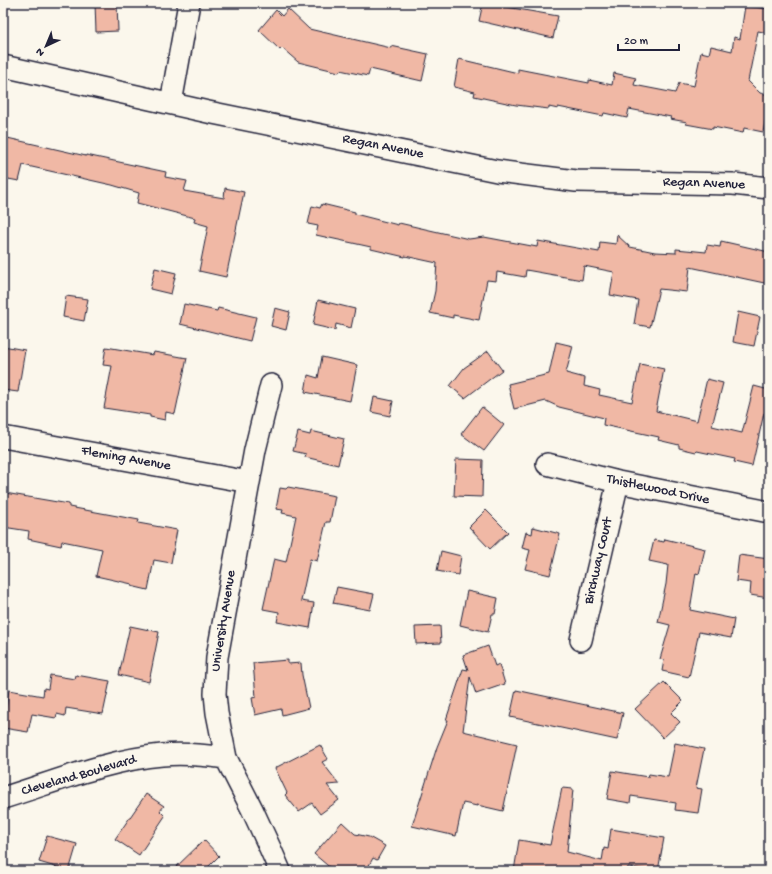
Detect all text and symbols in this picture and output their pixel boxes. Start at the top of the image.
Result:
north arrow [26,26,66,66]
scale bar [618,26,679,52]
text: 20 m [624,35,649,49]
text: N [34,45,47,59]
street label: Regan Avenue [341,131,426,163]
street label: Regan Avenue [663,174,746,194]
street label: Fleming Avenue [79,443,173,475]
street label: Thistlewood Drive [604,471,712,509]
street label: Birchway Court [581,515,618,607]
street label: University Avenue [208,568,241,673]
street label: Cleveland Boulevard [20,751,140,801]

